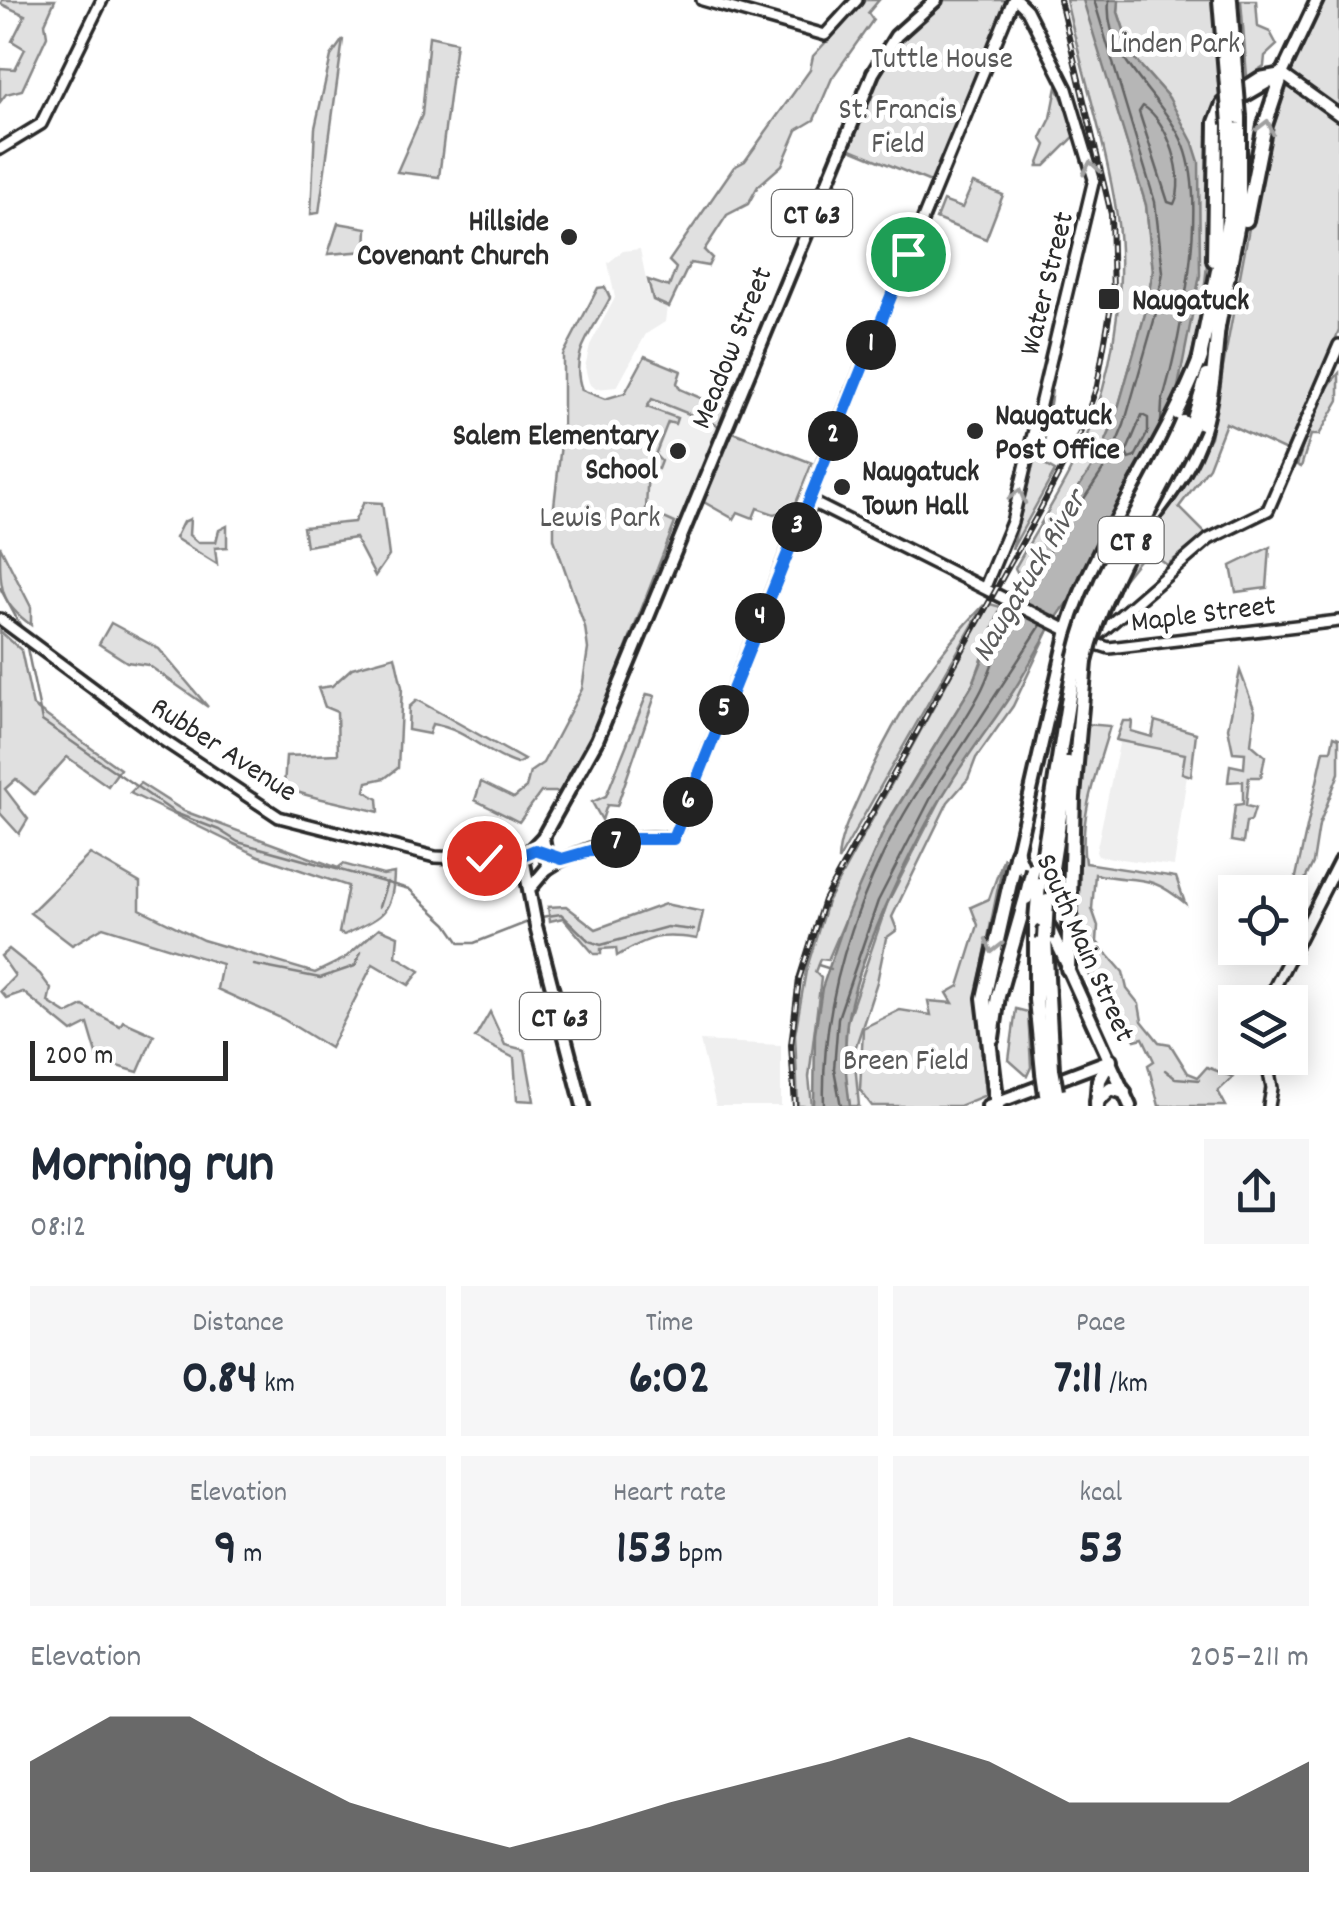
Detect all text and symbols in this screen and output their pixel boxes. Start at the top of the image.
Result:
park label: Linden Park [1110,25,1240,68]
park label: Tuttle House [871,40,1013,83]
park label: St. Francis Field [839,91,957,168]
one-way arrow [1254,119,1275,136]
one-way arrow [1081,160,1102,176]
road number: CT 63 [772,190,852,236]
place label: Hillside Covenant Church [357,203,549,280]
street label: Water Street [1011,208,1088,360]
pin [866,212,951,297]
marker: Hillside Covenant Church [558,226,580,248]
icon: arrive [881,227,936,282]
street label: Meadow Street [682,261,786,436]
place label: Naugatuck [1132,282,1249,325]
marker: Naugatuck [1096,286,1122,312]
pin: 1 [846,320,896,370]
text: 1 [868,325,874,365]
place label: Naugatuck Post Office [995,397,1120,474]
pin: 2 [808,411,858,461]
text: 2 [827,416,839,456]
place label: Salem Elementary School [453,417,660,494]
marker: Naugatuck Post Office [964,420,986,442]
marker: Salem Elementary School [667,440,689,462]
place label: Naugatuck Town Hall [862,453,979,530]
marker: Naugatuck Town Hall [831,476,853,498]
water label: Naugatuck River [962,480,1102,672]
one-way arrow [1006,488,1027,505]
park label: Lewis Park [540,499,660,542]
pin: 3 [772,502,822,552]
text: 3 [791,507,803,547]
road number: CT 8 [1098,517,1164,563]
street label: Maple Street [1129,586,1278,647]
pin: 4 [735,593,785,643]
text: 4 [754,598,766,638]
pin: 5 [699,685,749,735]
street label: Rubber Avenue [141,688,304,815]
text: 5 [718,690,730,730]
pin: 6 [663,777,713,827]
text: 6 [681,782,695,822]
pin [442,816,527,901]
pin: 7 [591,818,641,868]
text: 7 [611,823,621,863]
icon: check [457,831,512,886]
street label: South Main Street [1022,848,1144,1050]
map controls [1218,875,1308,1075]
button: locate [1218,875,1308,965]
one-way arrow [984,937,1005,954]
button: layers [1218,985,1308,1075]
road number: CT 63 [520,993,600,1039]
scale bar [30,1036,228,1080]
text: 200 m [45,1038,113,1078]
park label: Breen Field [843,1042,969,1085]
text: Morning run [30,1129,274,1208]
button: share [1204,1139,1309,1244]
text: 08:12 [30,1206,87,1252]
text: Distance [192,1305,284,1345]
text: Time [646,1305,693,1345]
text: Pace [1076,1305,1126,1345]
text: 0.84 [181,1345,258,1417]
text: 6:02 [629,1345,710,1417]
text: 7:11 [1054,1345,1103,1417]
text: km [258,1366,295,1406]
text: /km [1103,1366,1148,1406]
text: Elevation [189,1475,287,1515]
text: Heart rate [613,1475,726,1515]
text: kcal [1080,1475,1122,1515]
text: 9 [214,1515,237,1587]
text: 153 [616,1515,672,1587]
text: 53 [1078,1515,1124,1587]
text: m [237,1536,262,1576]
text: bpm [672,1536,723,1576]
text: Elevation [30,1636,141,1682]
text: 205–211 m [1190,1636,1309,1682]

